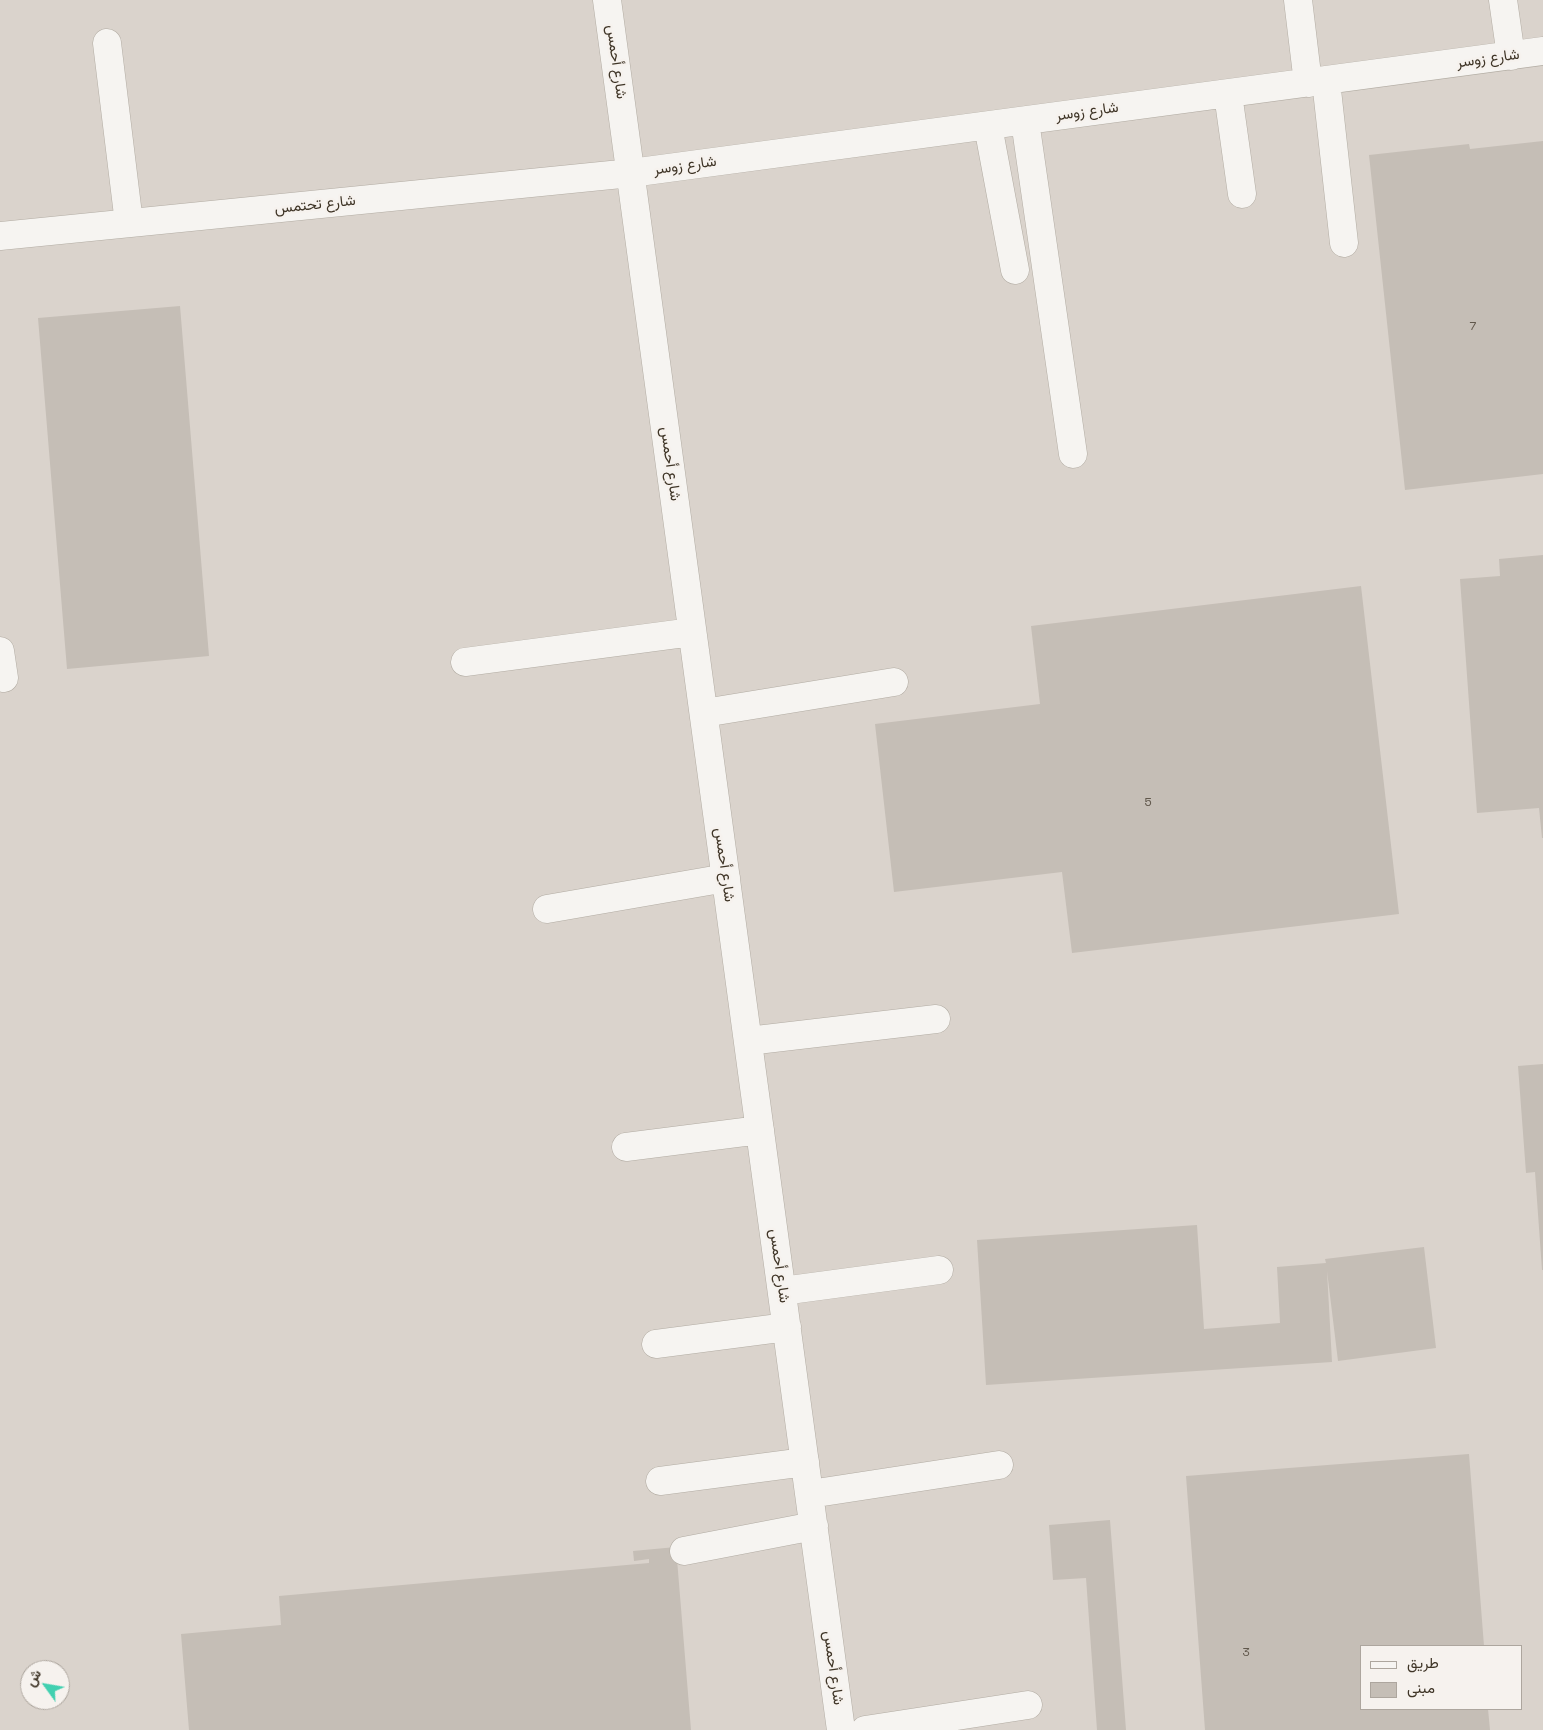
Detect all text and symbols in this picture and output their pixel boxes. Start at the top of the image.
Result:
street label: شارع أحمس [602,24,630,100]
street label: شارع زوسر [1455,46,1521,72]
street label: شارع زوسر [1054,99,1120,125]
street label: شارع زوسر [652,153,718,179]
street label: شارع تحتمس [274,192,356,218]
house number: 7 [1470,320,1476,334]
street label: شارع أحمس [656,426,684,502]
house number: 5 [1144,796,1152,810]
street label: شارع أحمس [710,827,738,903]
street label: شارع أحمس [765,1228,793,1304]
street label: شارع أحمس [819,1630,847,1706]
legend [1360,1645,1523,1710]
house number: 3 [1242,1646,1250,1660]
text: طريق [1407,1653,1439,1672]
north arrow [20,1660,70,1710]
text: ش [21,1666,45,1689]
text: مبنى [1407,1678,1435,1697]

